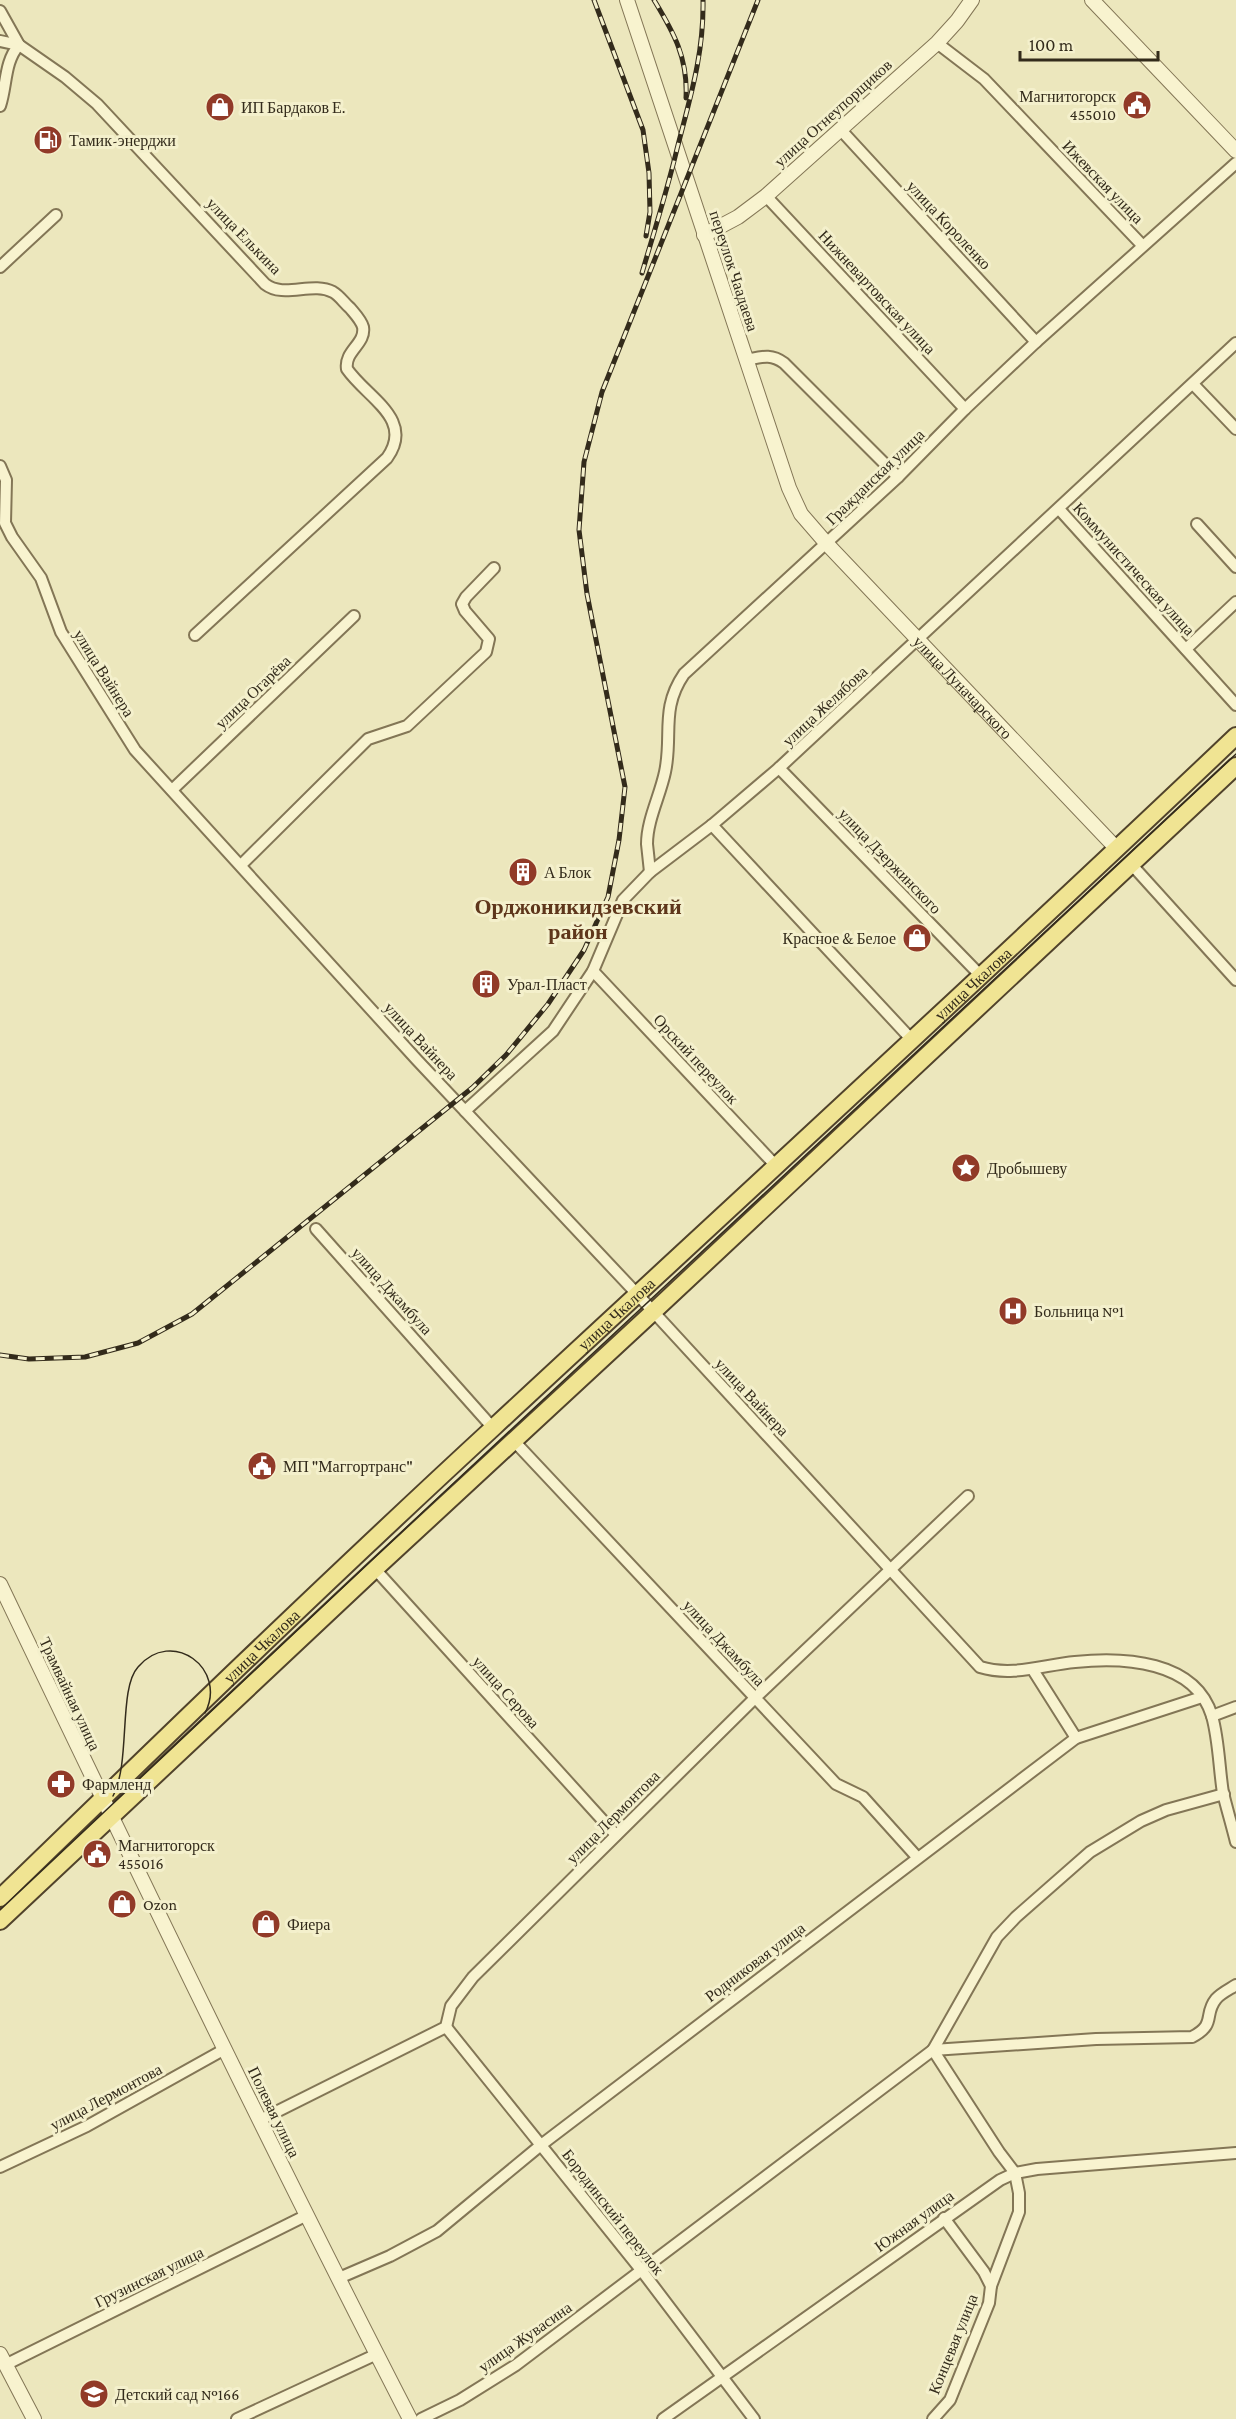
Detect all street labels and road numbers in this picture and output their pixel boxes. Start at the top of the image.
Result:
street label: улица Огнеупорщиков [771,56,896,171]
street label: Ижевская улица [1058,137,1147,228]
street label: улица Короленко [903,177,994,273]
street label: улица Елькина [203,194,285,278]
street label: переулок Чаадаева [706,209,762,334]
street label: Нижневартовская улица [814,227,939,358]
street label: Гражданская улица [822,426,928,529]
street label: Коммунистическая улица [1069,499,1198,640]
street label: улица Вайнера [70,626,138,720]
street label: улица Луначарского [910,632,1016,742]
street label: улица Огарёва [212,652,295,733]
street label: улица Желябова [779,663,871,750]
street label: улица Дзержинского [835,805,945,918]
street label: улица Чкалова [931,944,1014,1024]
street label: улица Вайнера [380,999,461,1084]
street label: Орский переулок [650,1011,742,1108]
street label: улица Джамбула [348,1244,436,1339]
street label: улица Чкалова [574,1274,658,1354]
street label: улица Вайнера [711,1355,792,1440]
street label: улица Джамбула [679,1596,768,1690]
street label: улица Чкалова [220,1606,303,1687]
street label: Трамвайная улица [35,1635,104,1754]
street label: улица Серова [469,1653,543,1732]
street label: улица Лермонтова [563,1767,664,1868]
street label: Родниковая улица [702,1919,809,2006]
street label: улица Лермонтова [47,2060,165,2135]
street label: Полевая улица [244,2064,303,2161]
street label: Бородинский переулок [558,2146,667,2279]
street label: Южная улица [871,2187,957,2256]
street label: Грузинская улица [92,2243,207,2312]
street label: Концевая улица [925,2291,982,2397]
street label: улица Жувасина [475,2299,575,2376]

